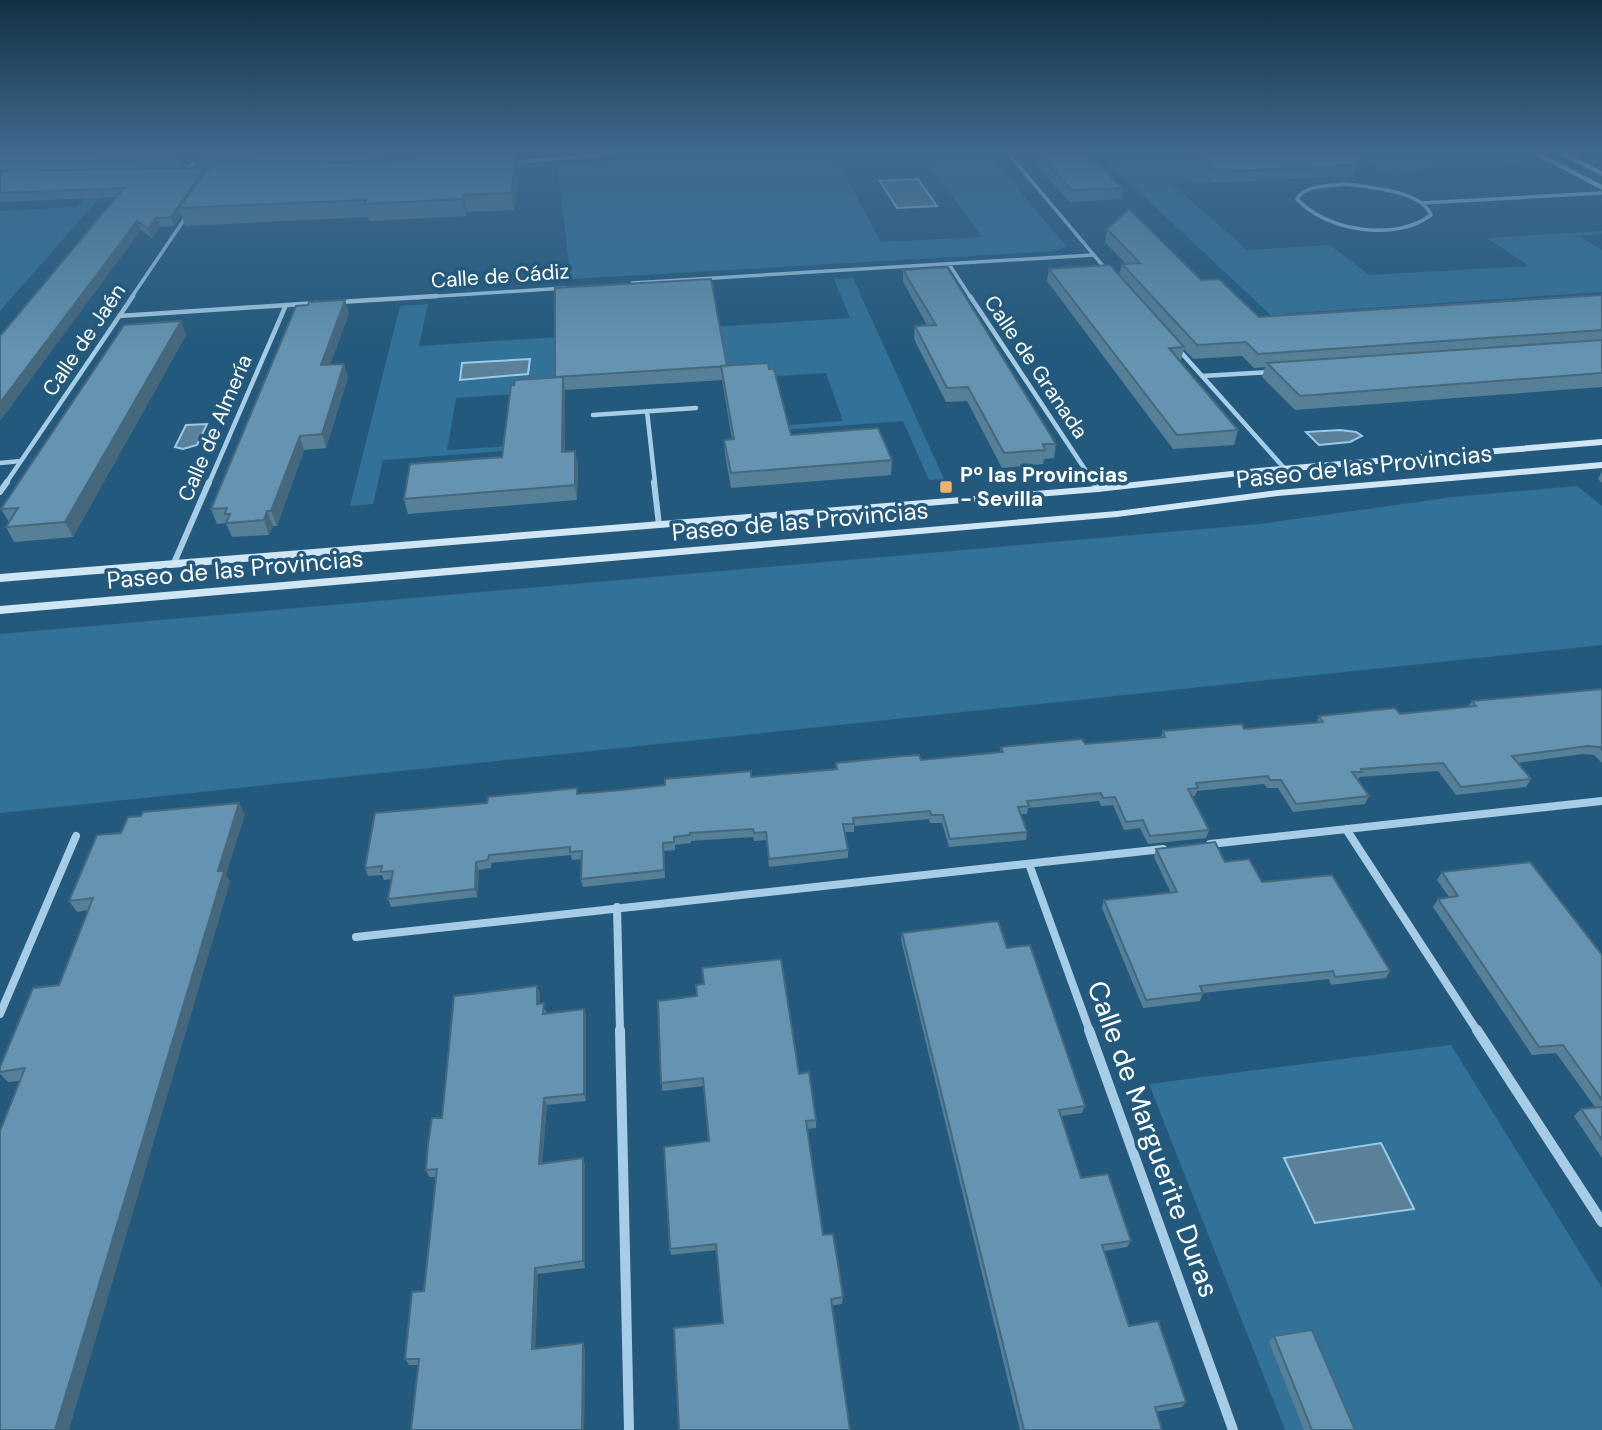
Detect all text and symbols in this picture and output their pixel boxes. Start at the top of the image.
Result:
street label: Calle de Cádiz [430,257,570,295]
street label: Calle de Jaén [36,278,132,402]
street label: Calle de Granada [978,290,1094,444]
street label: Calle de Almería [171,350,259,506]
street label: Paseo de las Provincias [1234,437,1494,495]
place label: Pº las Provincias - Sevilla [960,461,1128,513]
marker: Pº las Provincias - Sevilla [938,479,954,495]
street label: Paseo de las Provincias [670,494,930,548]
street label: Paseo de las Provincias [105,542,365,596]
street label: Calle de Marguerite Duras [1078,976,1228,1302]

